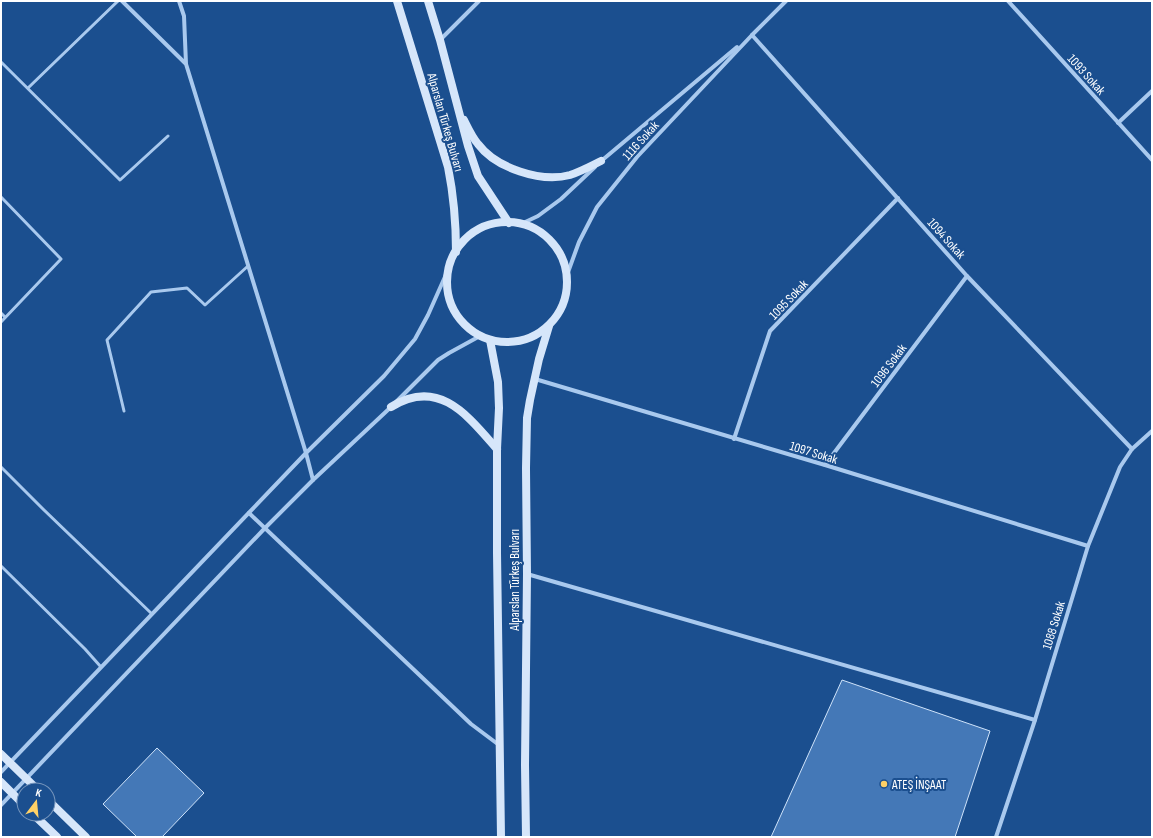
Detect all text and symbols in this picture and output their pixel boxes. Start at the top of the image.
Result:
street label: 1093 Sokak [1064,51,1109,98]
street label: Alparslan Türkeş Bulvarı [423,70,467,173]
street label: 1116 Sokak [619,118,663,164]
street label: 1094 Sokak [924,215,969,262]
street label: 1095 Sokak [766,276,812,323]
street label: 1096 Sokak [867,341,910,390]
street label: 1097 Sokak [788,438,840,468]
street label: Alparslan Türkeş Bulvarı [507,529,523,632]
street label: 1088 Sokak [1039,599,1069,651]
place label: ATEŞ İNŞAAT [891,776,946,793]
marker: ATEŞ İNŞAAT [879,779,889,789]
north arrow [16,782,56,822]
text: K [34,786,44,800]

